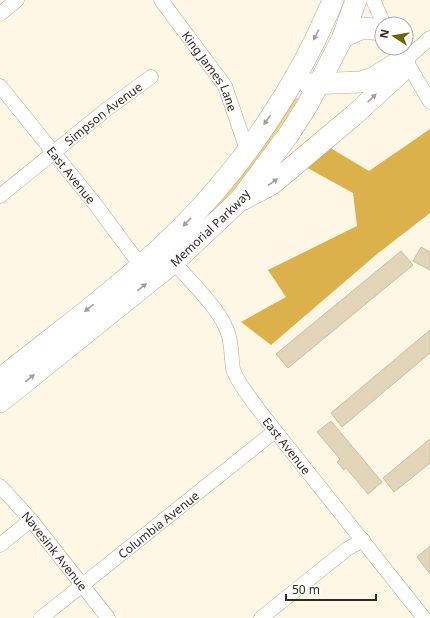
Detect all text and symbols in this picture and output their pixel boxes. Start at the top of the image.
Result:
north arrow [374,16,414,56]
street label: King James Lane [178,28,242,114]
text: N [375,28,392,40]
one-way arrow [313,29,319,41]
street label: Simpson Avenue [61,78,145,149]
one-way arrow [367,94,377,103]
one-way arrow [263,115,271,125]
street label: East Avenue [43,143,100,207]
one-way arrow [268,178,278,186]
street label: Memorial Parkway [166,185,254,270]
one-way arrow [182,217,192,227]
one-way arrow [137,283,148,292]
one-way arrow [84,303,95,312]
one-way arrow [25,373,36,382]
street label: East Avenue [259,413,315,478]
street label: Columbia Avenue [114,487,202,562]
street label: Navesink Avenue [18,507,92,594]
scale bar [286,576,376,602]
text: 50 m [292,581,320,598]

